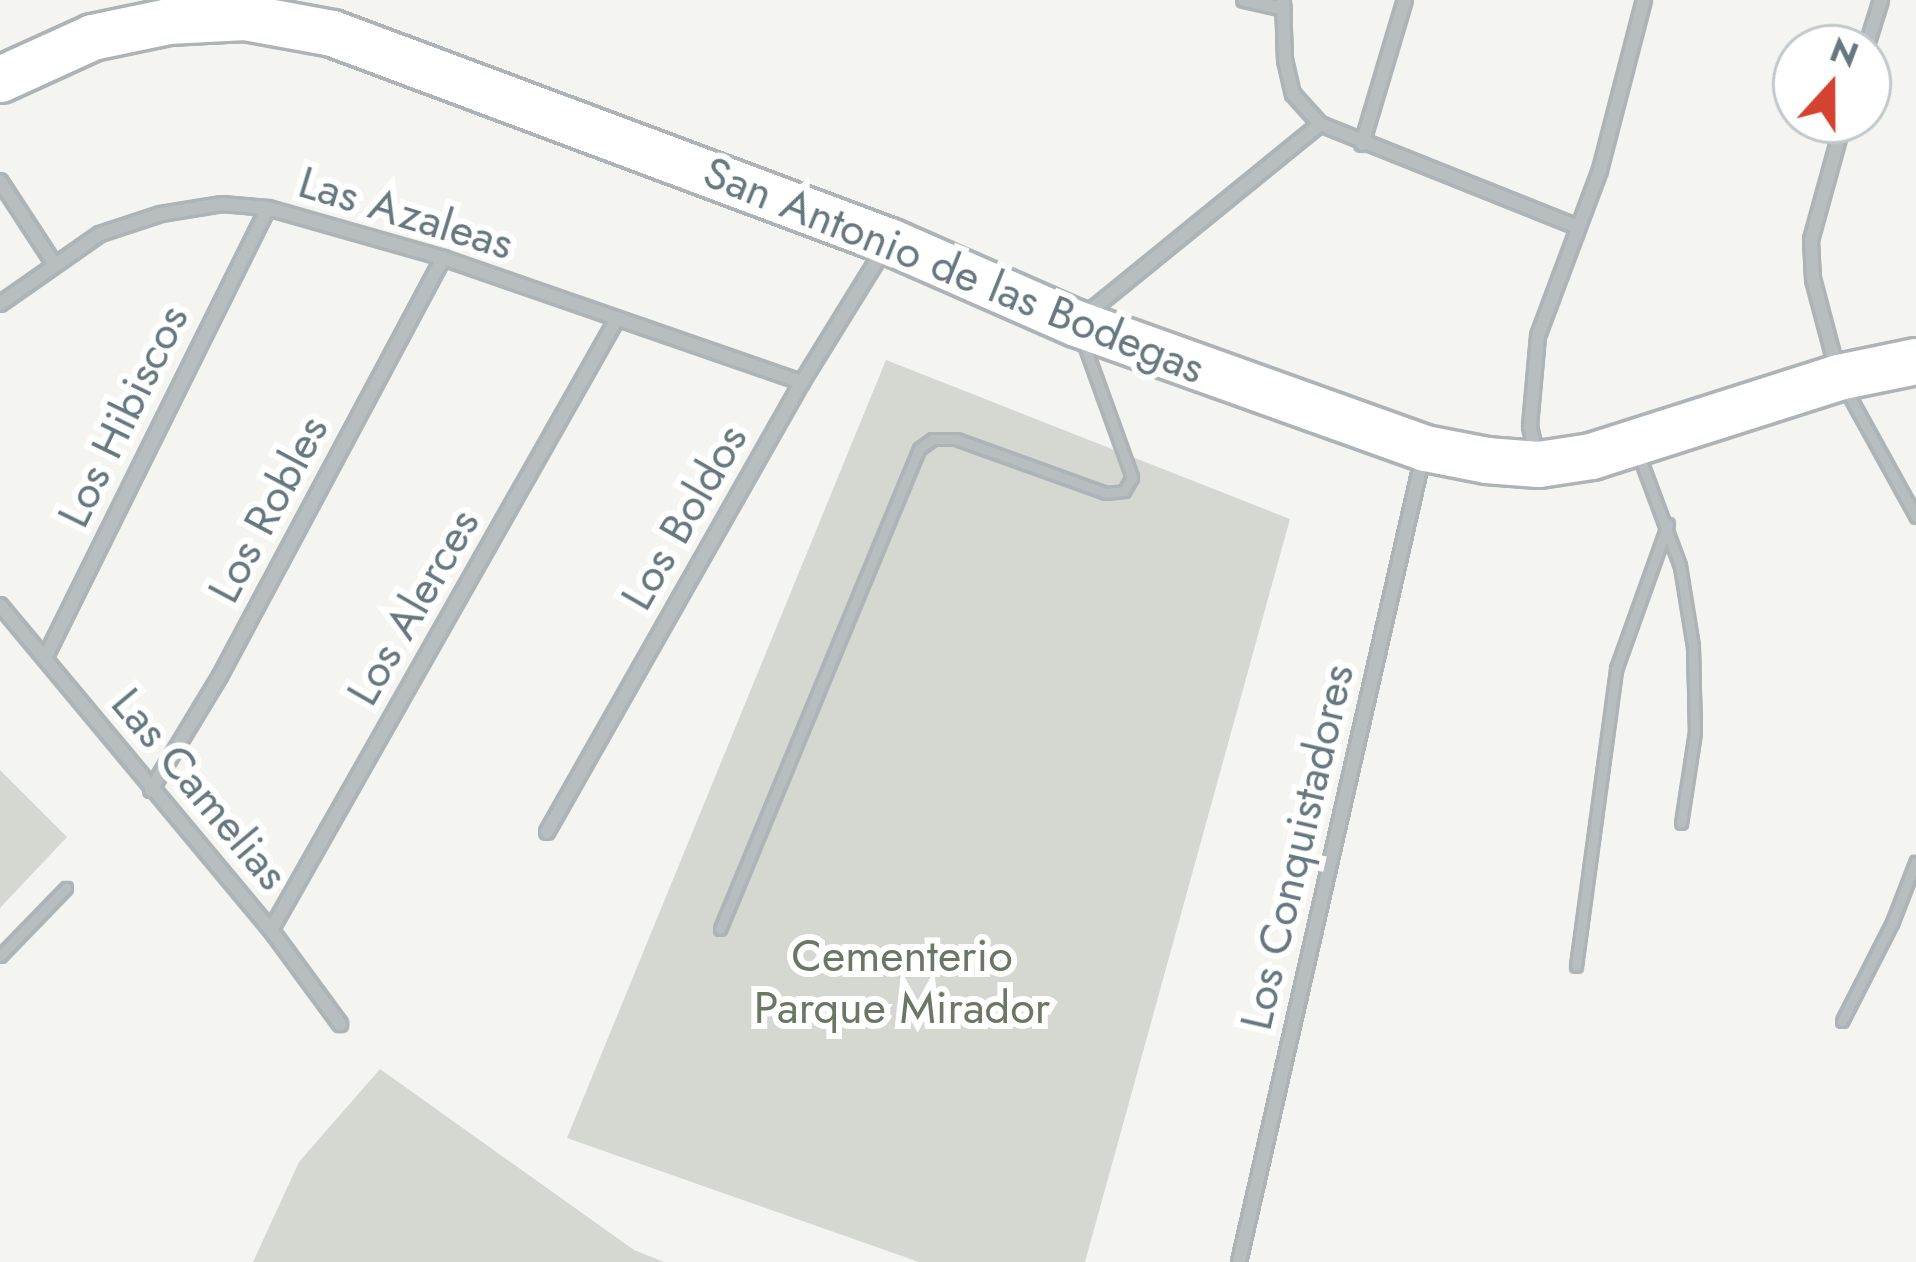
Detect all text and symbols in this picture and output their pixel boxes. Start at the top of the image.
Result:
north arrow [1772,24,1892,144]
text: N [1823,26,1865,79]
street label: San Antonio de las Bodegas [696,145,1212,395]
street label: Las Azaleas [292,155,520,271]
street label: Los Hibiscos [46,296,200,536]
street label: Los Robles [196,406,340,612]
street label: Los Boldos [609,415,759,619]
street label: Los Alerces [335,499,491,715]
street label: Los Conquistadores [1229,659,1365,1035]
street label: Las Camelias [100,677,300,901]
park label: Cementerio Parque Mirador [754,929,1050,1035]

